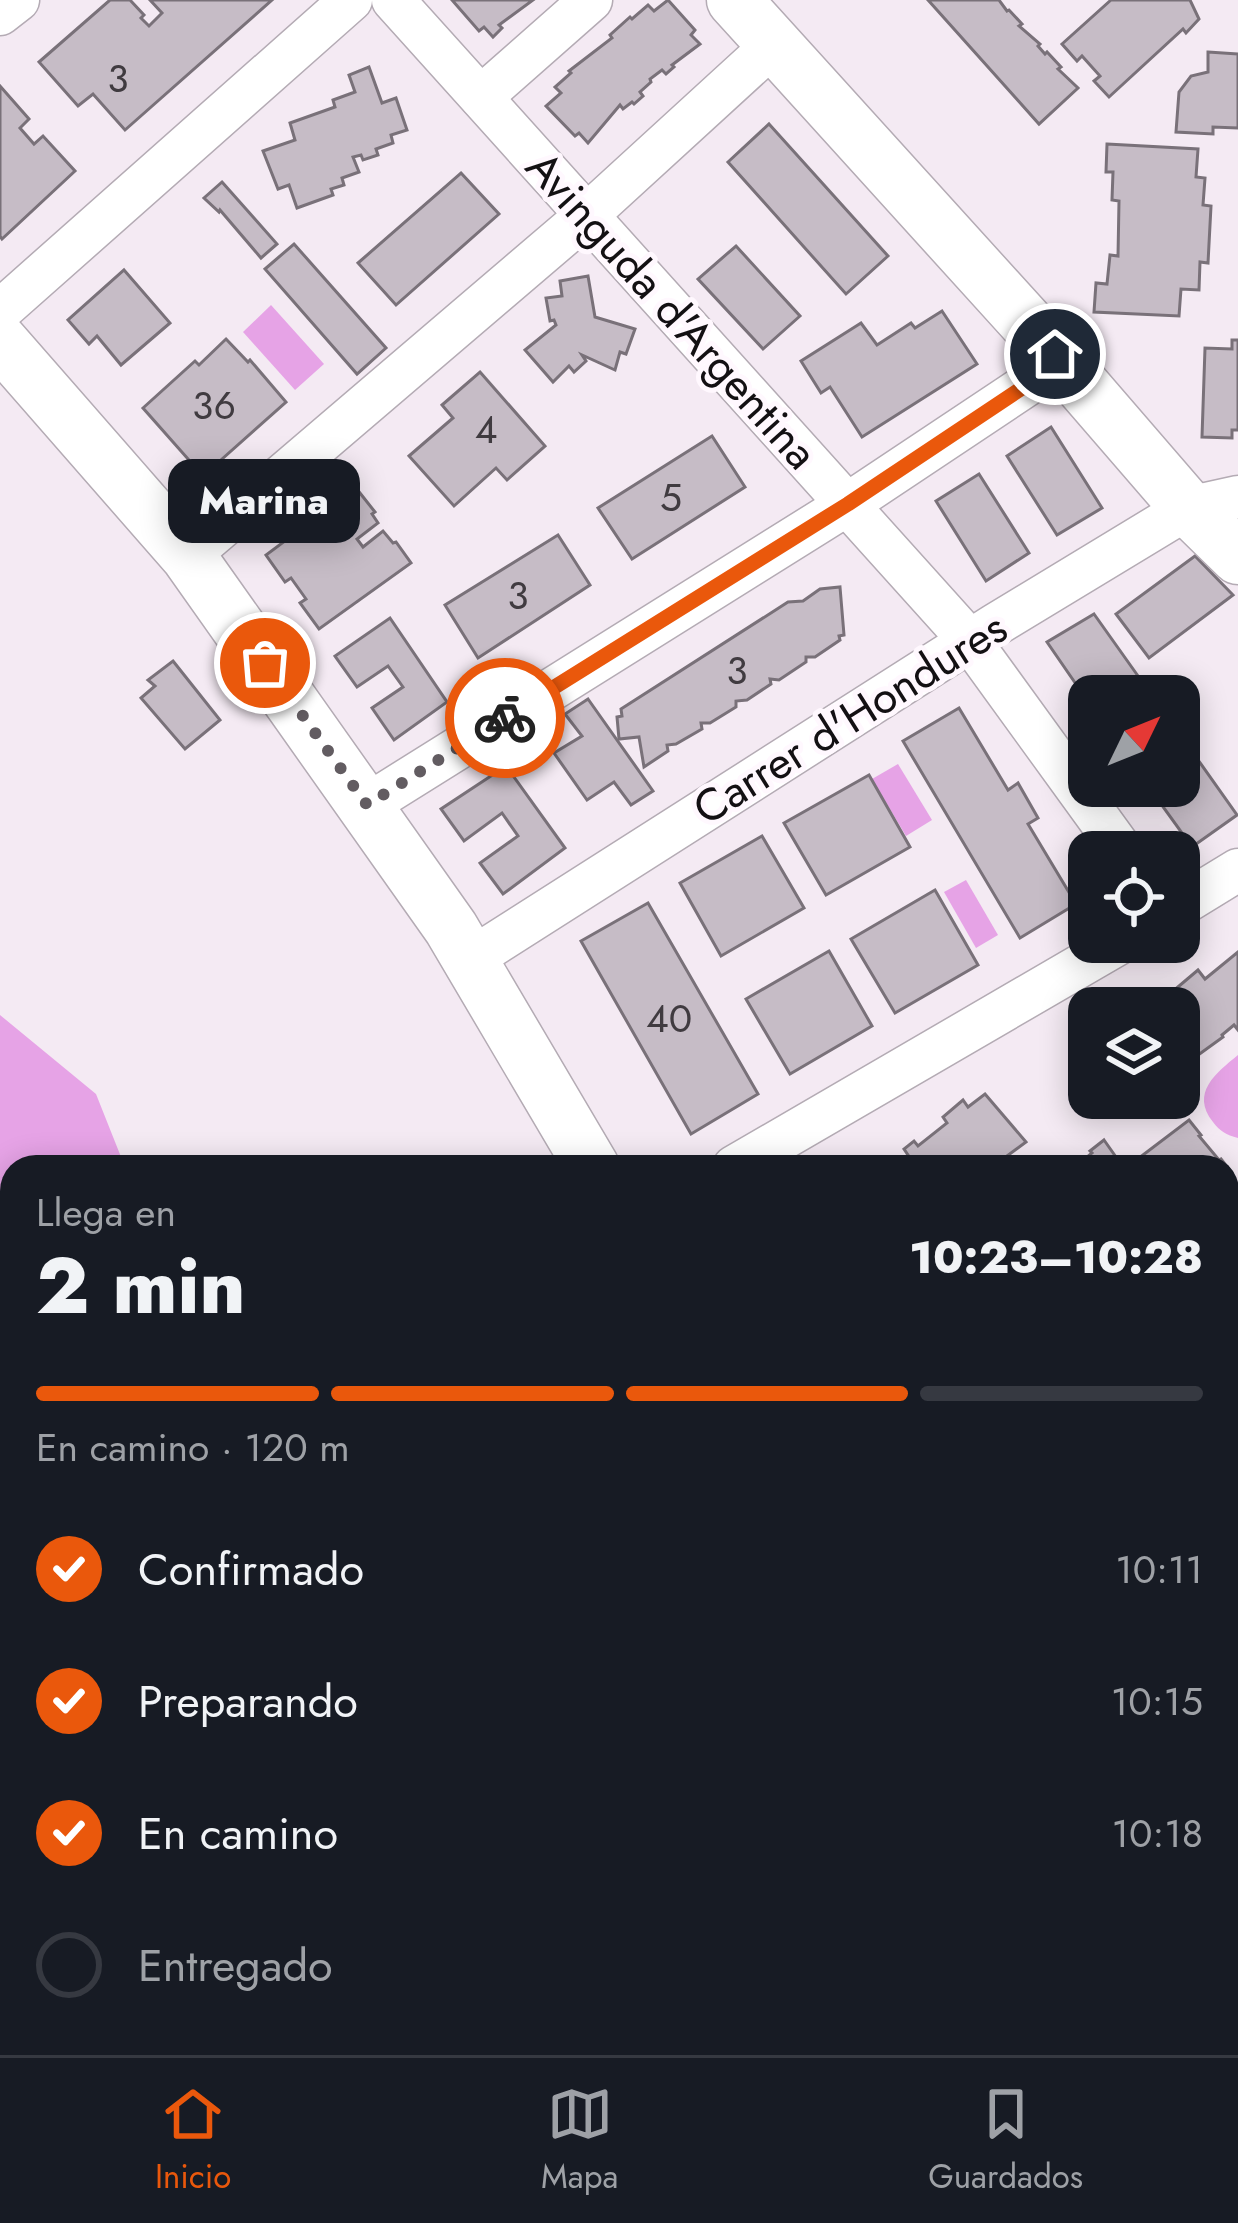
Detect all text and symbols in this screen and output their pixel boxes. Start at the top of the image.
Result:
house number: 3 [107,50,129,107]
street label: Avinguda d'Argentina [511,136,833,484]
pin [1004,303,1106,405]
icon: home [1022,321,1088,387]
house number: 36 [192,377,236,434]
house number: 4 [475,401,497,458]
callout: Marina [169,459,361,543]
house number: 5 [660,469,682,526]
text: Marina [199,472,329,529]
house number: 3 [507,567,529,624]
street label: Carrer d'Hondures [681,595,1019,841]
pin [214,612,316,714]
icon: bag [232,630,298,696]
house number: 3 [726,642,748,699]
courier [445,658,565,778]
north arrow [1068,675,1200,807]
map controls [1068,675,1200,1119]
icon: bike [472,685,538,751]
button: locate [1068,831,1200,963]
button: layers [1068,987,1200,1119]
house number: 40 [646,990,692,1047]
text: Llega en [36,1184,176,1241]
text: 10:23–10:28 [909,1225,1203,1290]
text: 2 min [36,1230,245,1342]
text: En camino · 120 m [36,1419,350,1476]
icon: check [36,1536,102,1602]
text: Confirmado [138,1537,364,1602]
text: 10:11 [1115,1541,1203,1598]
icon: check [36,1668,102,1734]
text: Preparando [138,1669,358,1734]
text: 10:15 [1111,1673,1203,1730]
icon: check [36,1800,102,1866]
text: En camino [138,1801,338,1866]
text: 10:18 [1112,1805,1203,1862]
text: Entregado [138,1933,333,1998]
tab: Inicio [155,2081,231,2200]
tab: Mapa [541,2081,618,2200]
tab: Guardados [928,2081,1083,2200]

